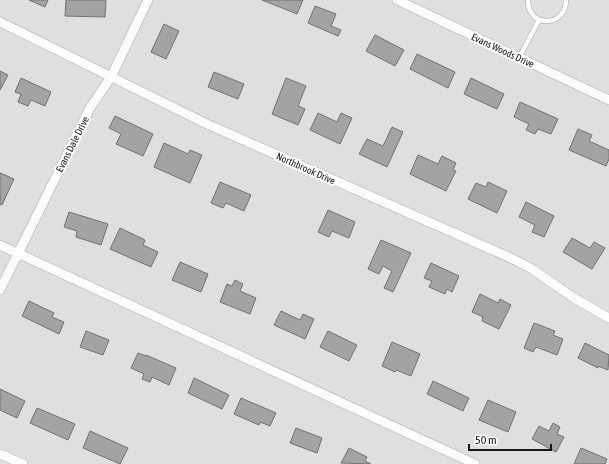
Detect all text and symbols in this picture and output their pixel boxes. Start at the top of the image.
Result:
street label: Evans Woods Drive [470,31,536,70]
street label: Evans Dale Drive [54,114,91,174]
street label: Northbrook Drive [275,151,337,187]
scale bar [469,426,551,452]
text: 50 m [475,433,497,447]

